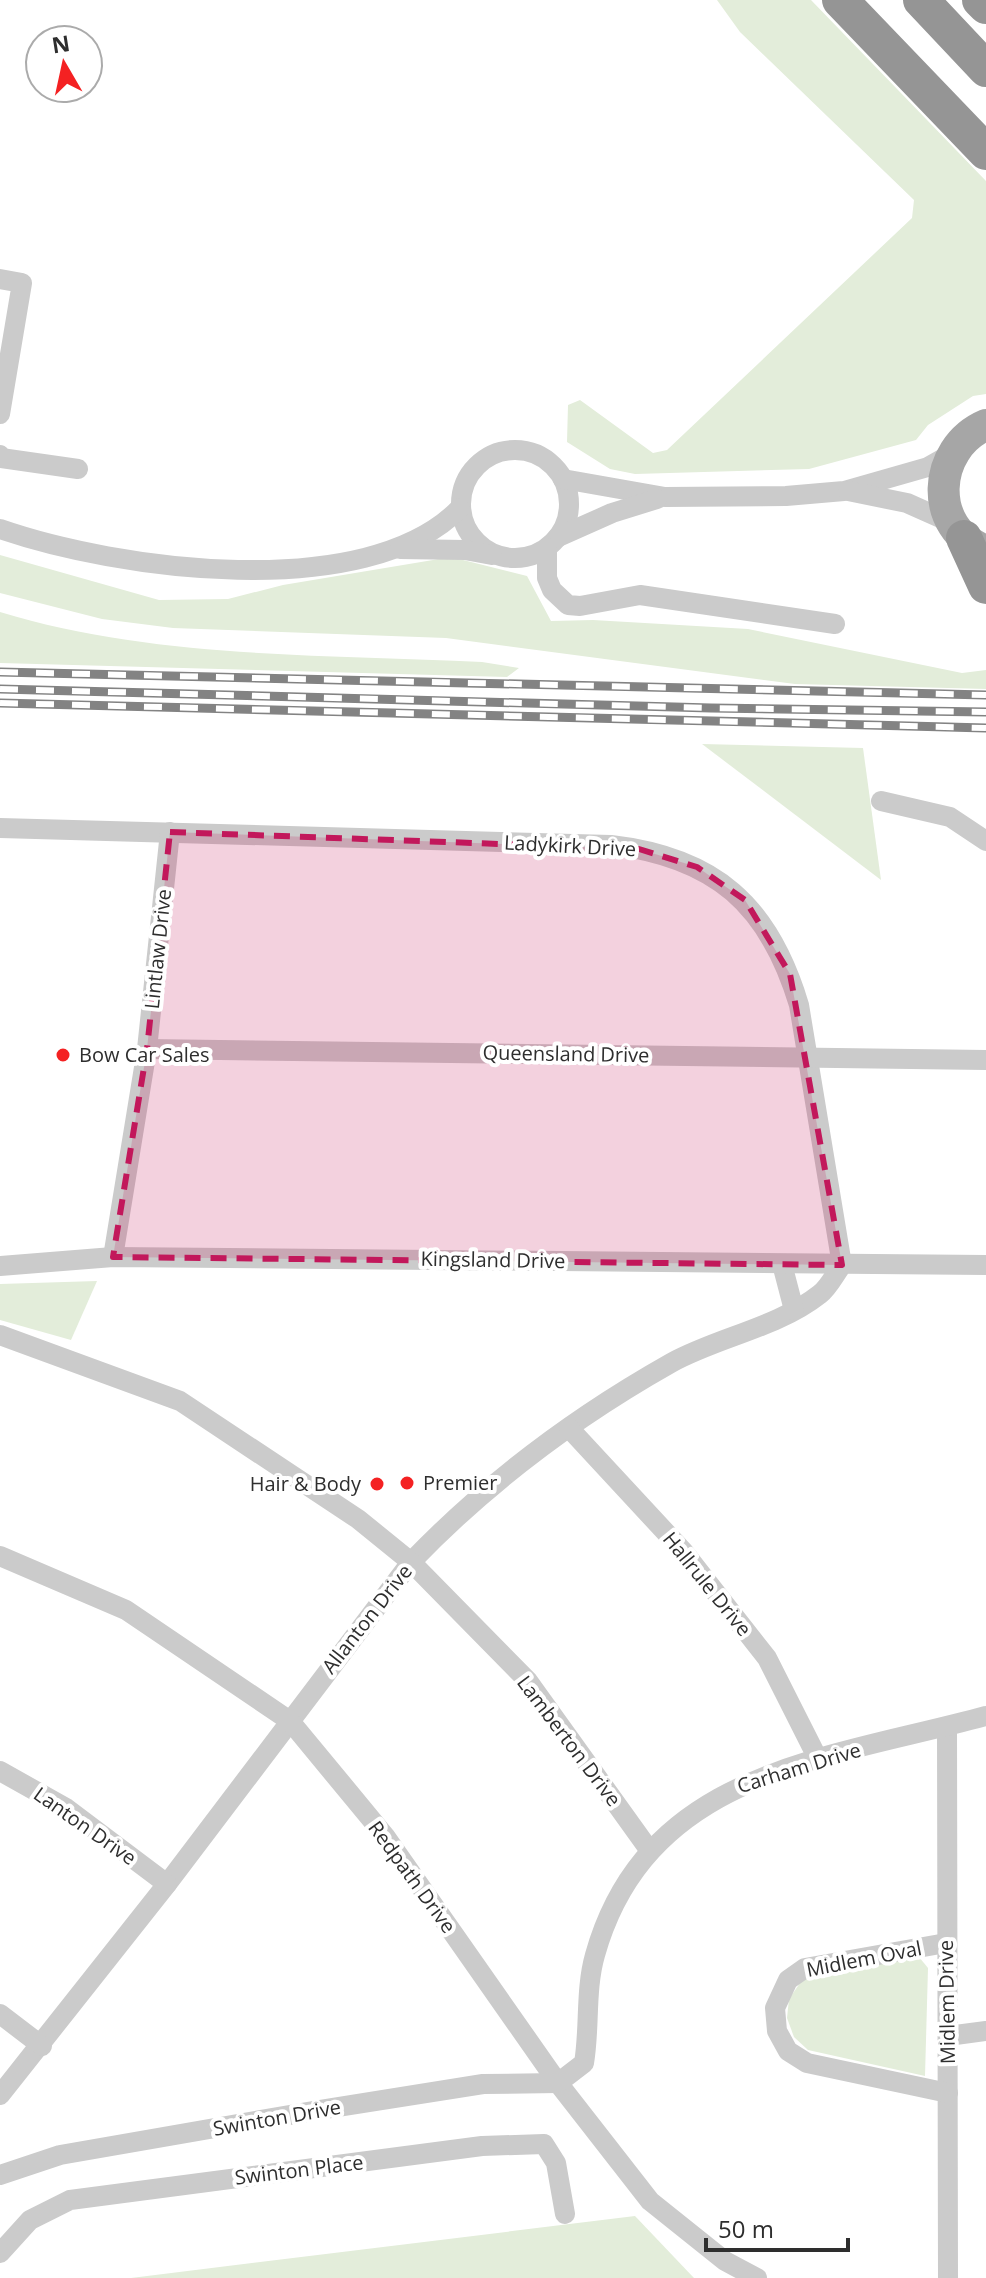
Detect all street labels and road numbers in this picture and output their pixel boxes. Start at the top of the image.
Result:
street label: Ladykirk Drive [503,829,637,862]
street label: Lintlaw Drive [138,888,177,1010]
street label: Queensland Drive [482,1039,650,1068]
street label: Kingsland Drive [420,1245,566,1274]
street label: Hallrule Drive [657,1526,758,1641]
street label: Allanton Drive [315,1558,418,1679]
street label: Lamberton Drive [511,1670,628,1812]
street label: Carham Drive [734,1736,864,1799]
street label: Lanton Drive [29,1780,142,1871]
street label: Redpath Drive [362,1815,462,1938]
street label: Midlem Oval [804,1934,924,1983]
street label: Midlem Drive [932,1940,961,2064]
street label: Swinton Drive [211,2093,343,2142]
street label: Swinton Place [233,2148,365,2191]

